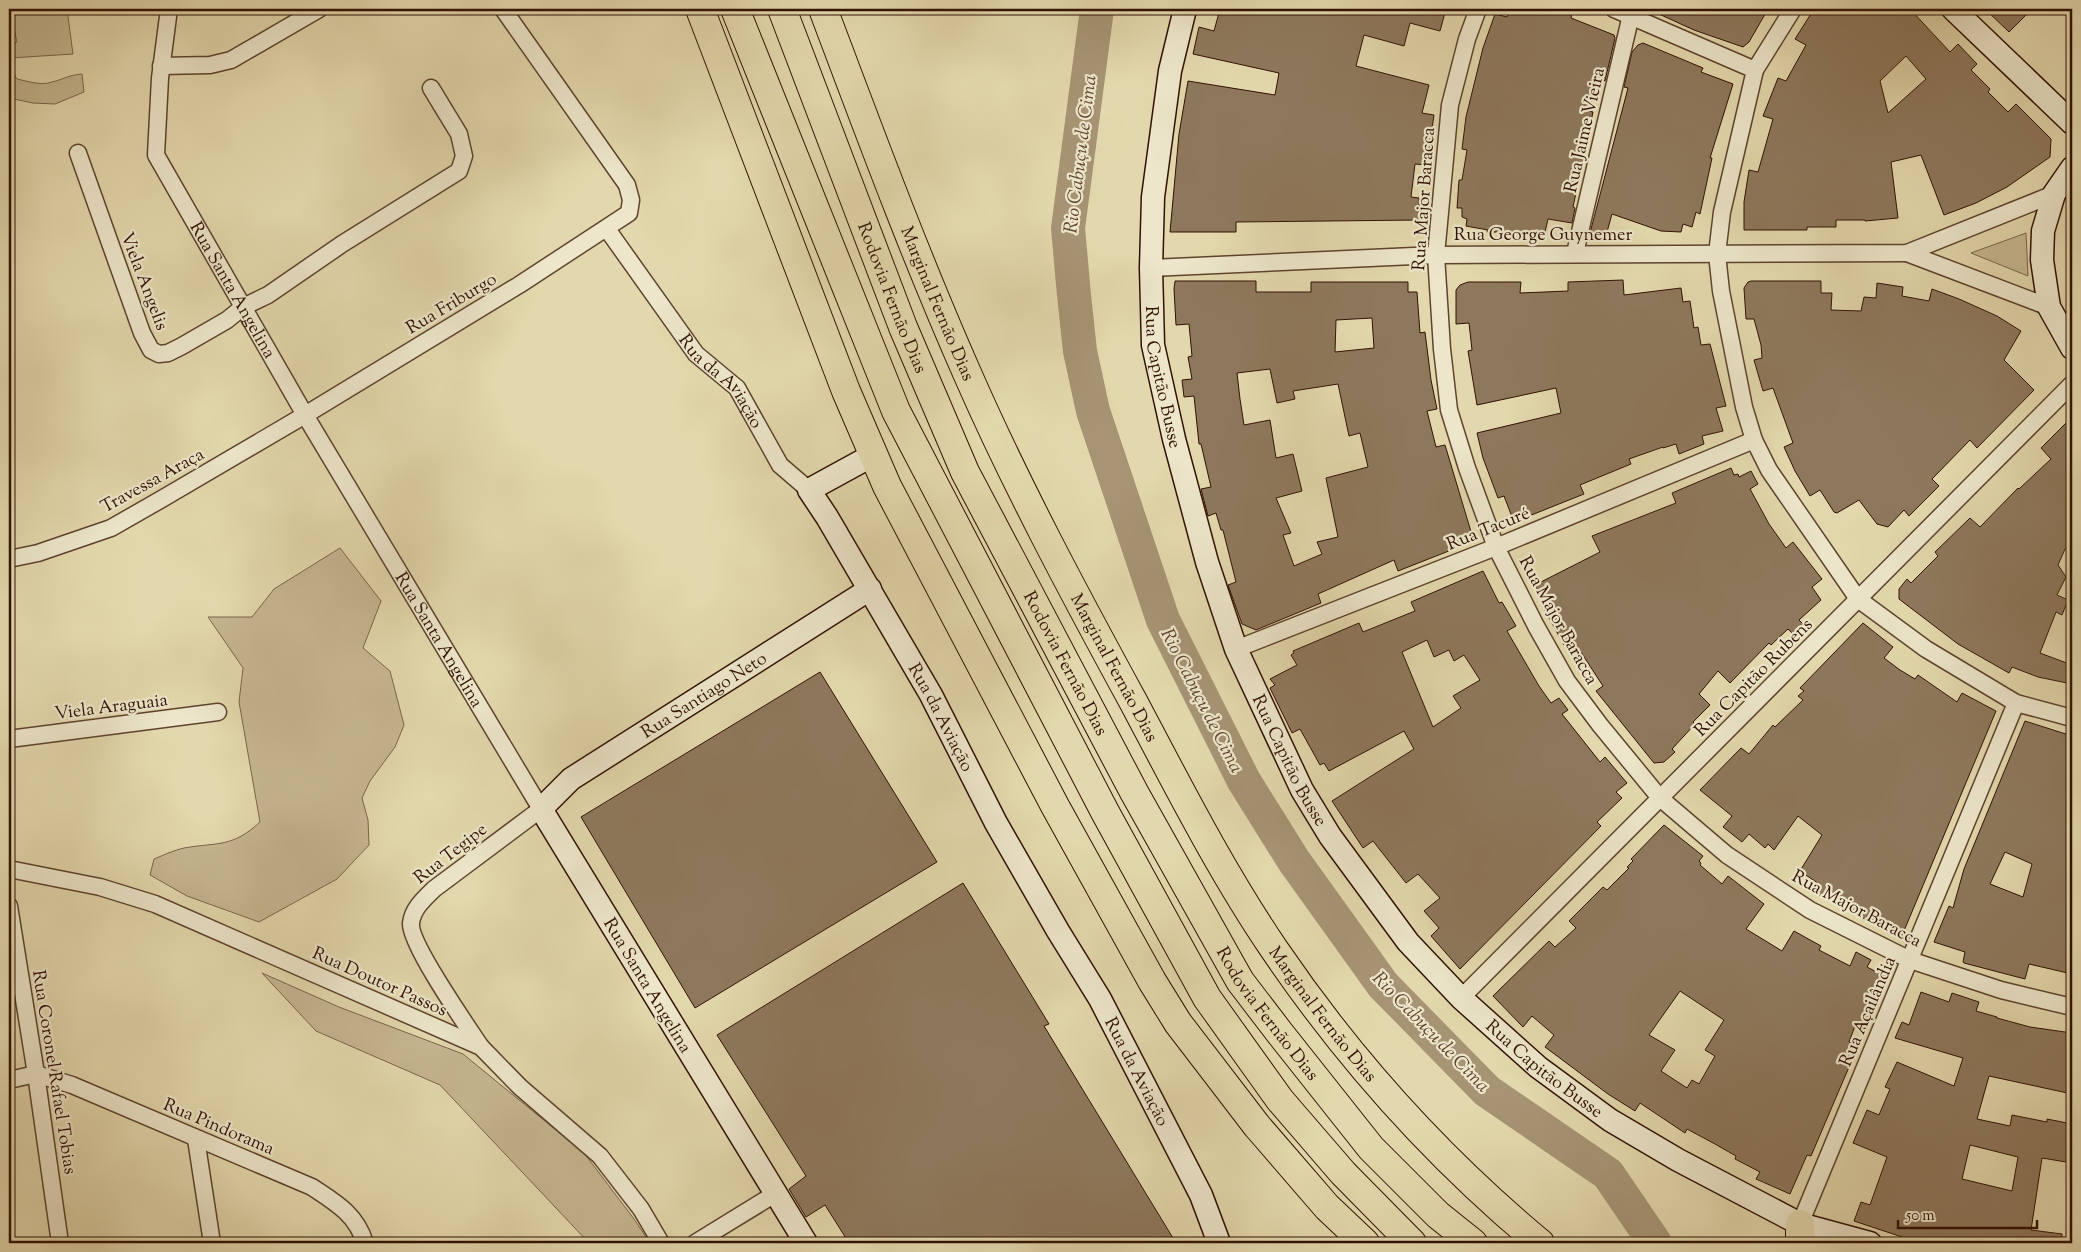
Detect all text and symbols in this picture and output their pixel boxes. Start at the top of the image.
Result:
street label: Rua Jaime Vieira [1559,65,1613,195]
water label: Rio Cabuçu de Cima [1058,74,1105,235]
street label: Rua Major Baracca [1407,127,1443,272]
street label: Rua Santa Angelina [182,217,281,364]
street label: Rodovia Fernão Dias [849,219,932,378]
street label: Marginal Fernão Dias [892,223,980,385]
street label: Rua George Guynemer [1454,223,1632,249]
street label: Viela Angelis [113,229,174,335]
street label: Rua Friburgo [402,267,502,342]
street label: Rua Capitão Busse [1137,305,1187,452]
street label: Rua da Aviação [671,330,768,434]
street label: Travessa Araça [96,443,210,521]
street label: Rua Tacuré [1443,501,1534,558]
street label: Rua Major Baracca [1511,552,1603,690]
street label: Rua Santa Angelina [387,568,488,713]
street label: Rodovia Fernão Dias [1015,587,1113,741]
street label: Marginal Fernão Dias [1062,590,1163,747]
street label: Rua Capitão Rubens [1689,613,1820,744]
water label: Rio Cabuçu de Cima [1153,624,1249,778]
street label: Rua Santiago Neto [637,647,773,746]
street label: Rua da Aviação [900,659,979,777]
street label: Viela Araguaia [53,688,169,728]
street label: Rua Capitão Busse [1244,691,1332,832]
street label: Rua Tegipe [409,818,493,891]
street label: Rua Major Baracca [1787,865,1926,955]
street label: Rua Santa Angelina [596,913,697,1059]
street label: Rua Doutor Passos [308,941,451,1024]
street label: Marginal Fernão Dias [1261,942,1382,1089]
street label: Rodovia Fernão Dias [1208,943,1324,1087]
street label: Rua Açailândia [1834,953,1904,1071]
water label: Rio Cabuçu de Cima [1365,966,1495,1099]
street label: Rua Coronel Rafael Tobias [24,968,82,1176]
street label: Rua da Aviação [1097,1013,1175,1132]
street label: Rua Capitão Busse [1479,1015,1608,1125]
street label: Rua Pindorama [159,1093,278,1163]
scale bar [1898,1197,2037,1229]
text: 50 m [1905,1206,1935,1227]

